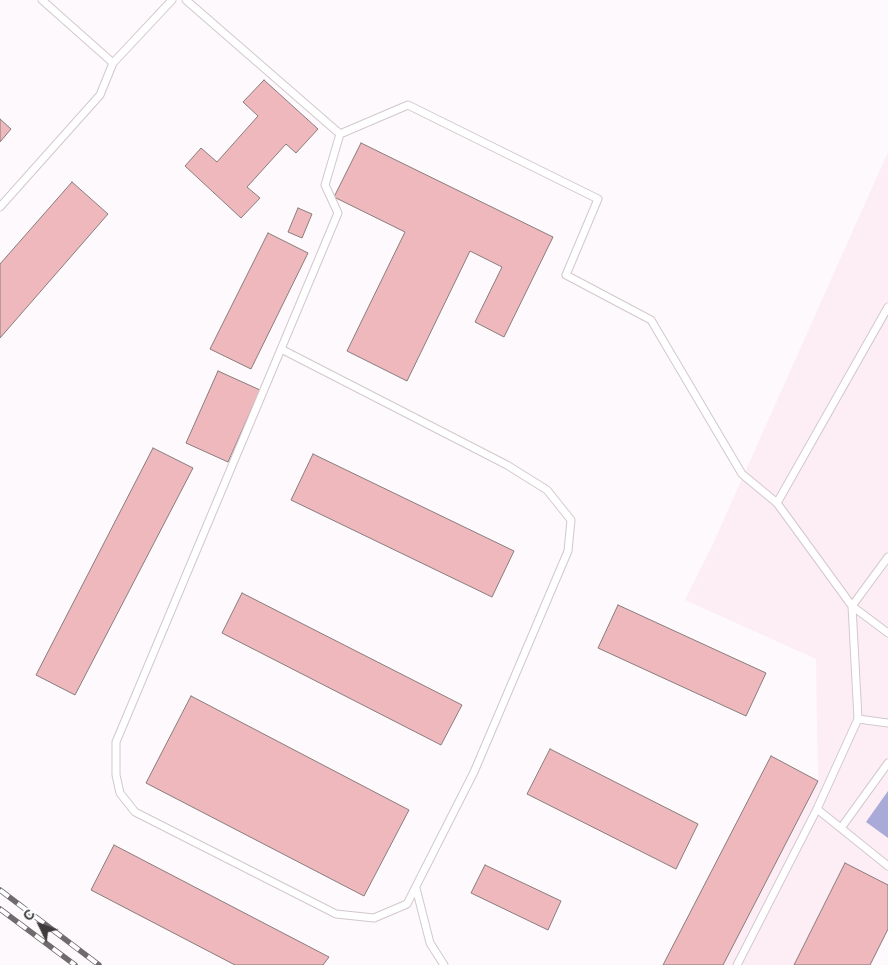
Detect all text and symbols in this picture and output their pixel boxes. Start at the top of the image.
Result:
north arrow [15,900,65,950]
text: С [19,905,39,925]

